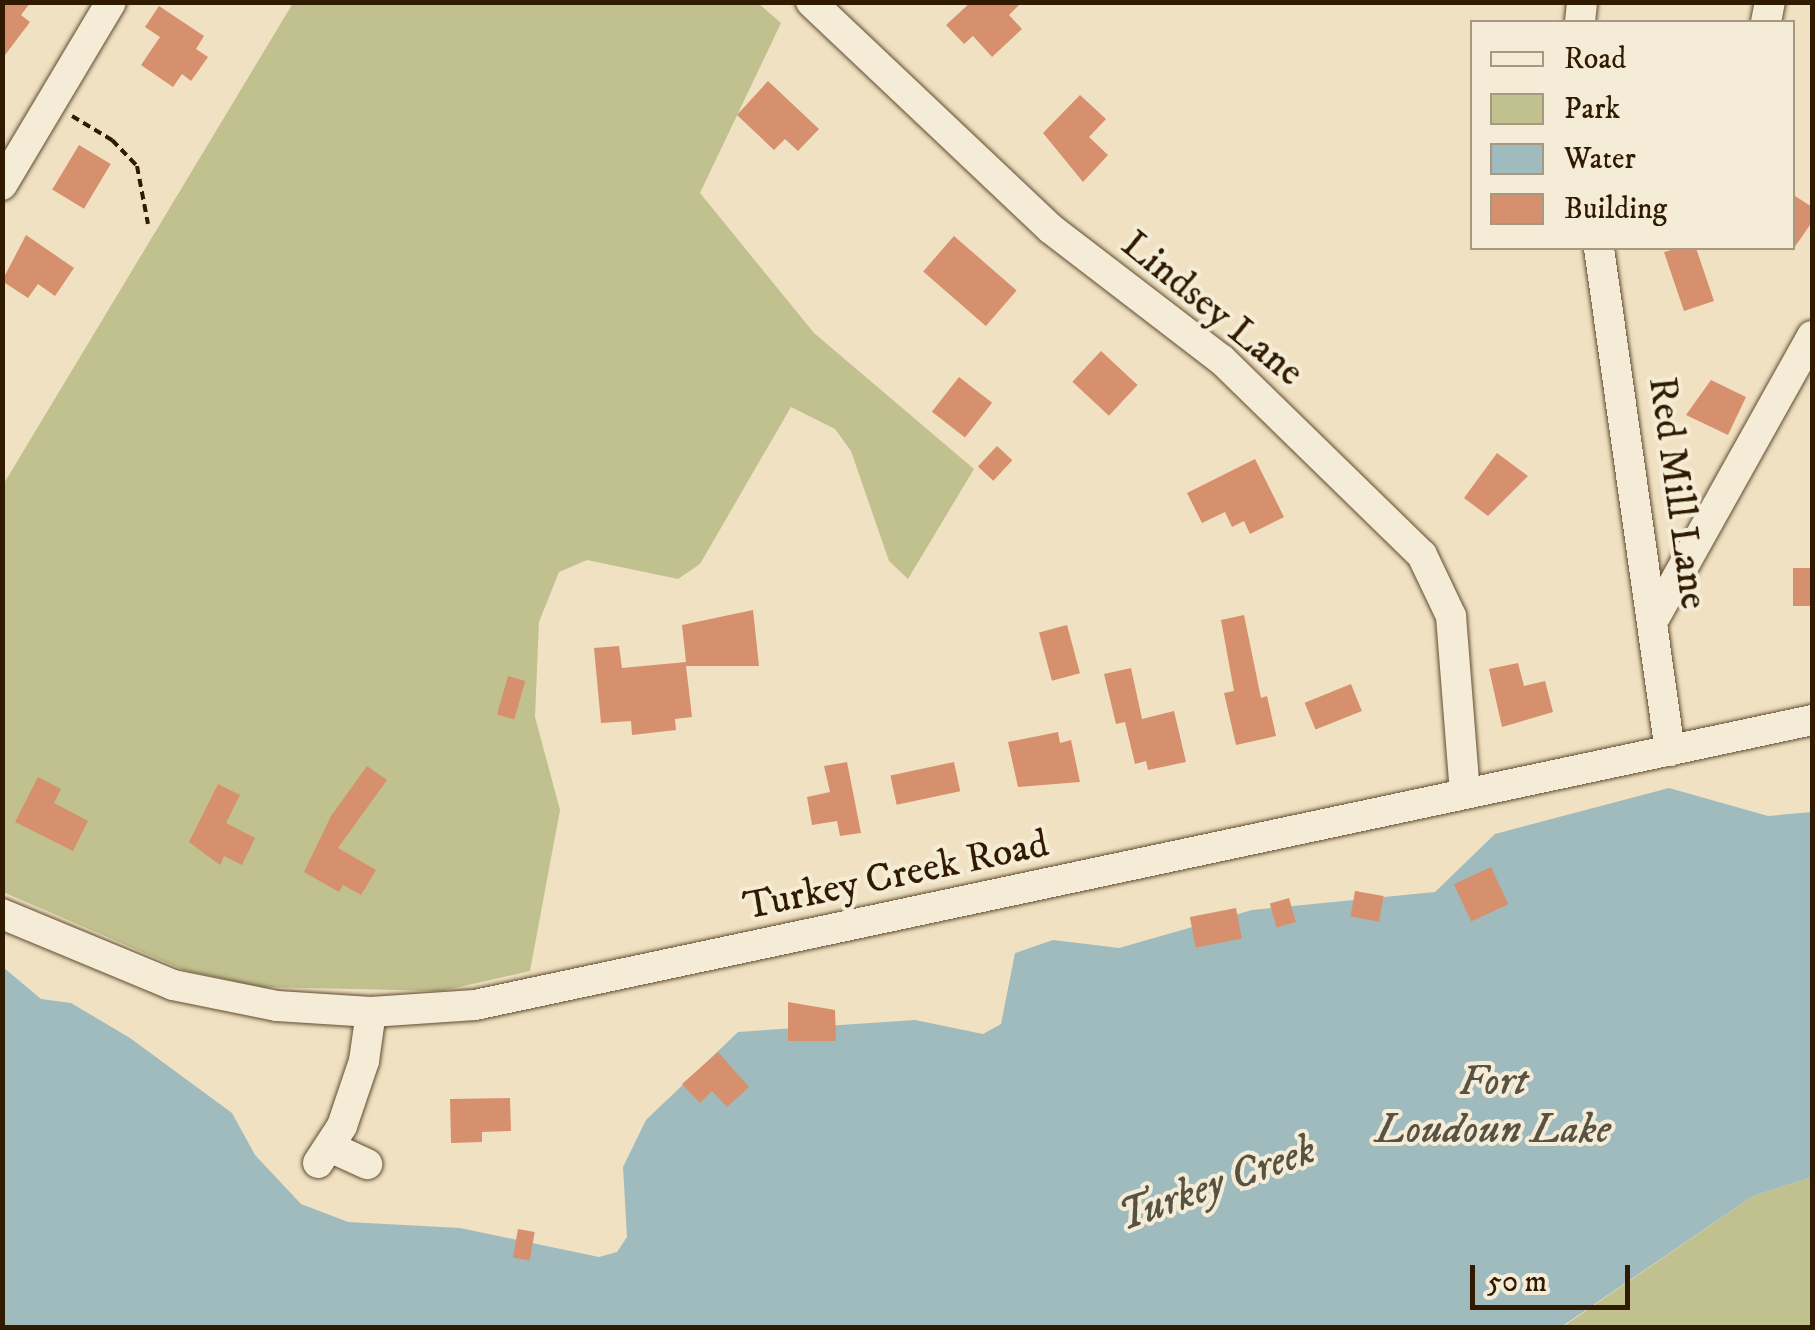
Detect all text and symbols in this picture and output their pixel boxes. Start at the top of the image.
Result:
legend [1470,20,1795,250]
text: Road [1564,41,1626,78]
text: Park [1564,91,1620,128]
text: Water [1564,141,1636,178]
text: Building [1564,191,1667,228]
street label: Lindsey Lane [1111,221,1313,397]
street label: Red Mill Lane [1637,374,1717,612]
street label: Turkey Creek Road [739,820,1053,932]
water label: Fort Loudoun Lake [1375,1057,1611,1156]
water label: Turkey Creek [1111,1125,1323,1243]
scale bar [1475,1245,1635,1307]
text: 50 m [1487,1264,1547,1301]

